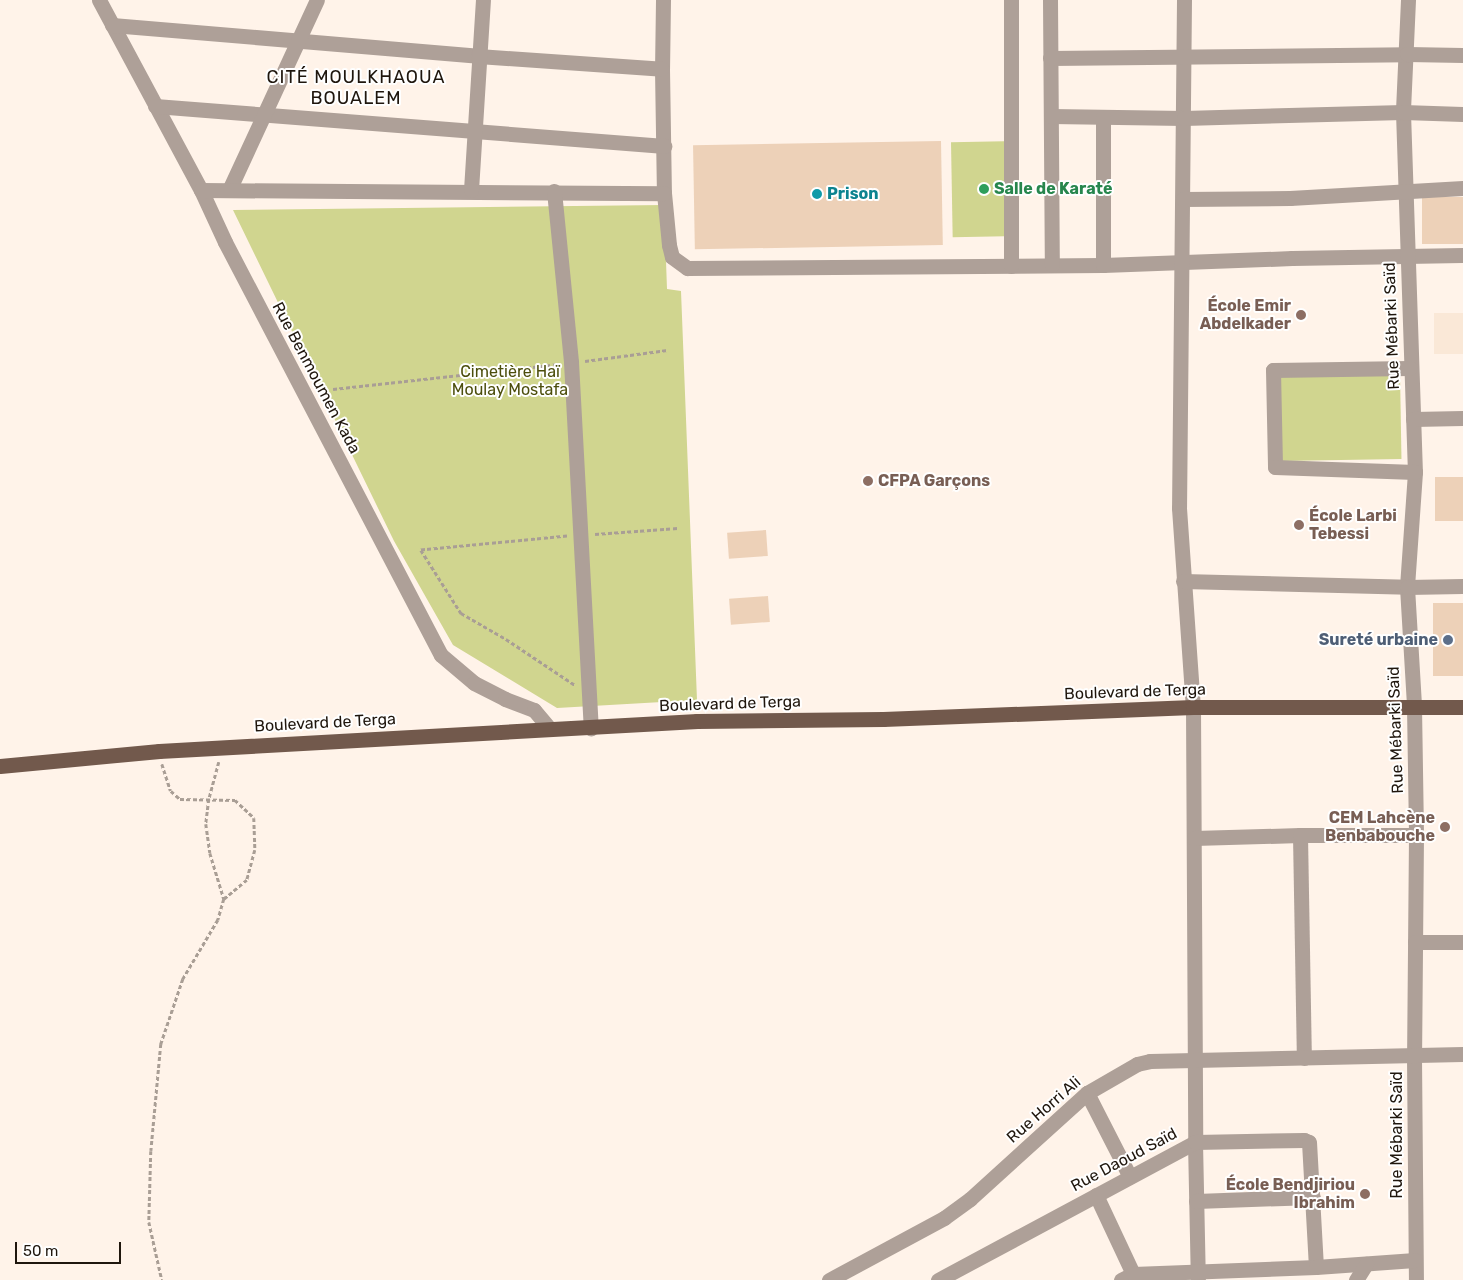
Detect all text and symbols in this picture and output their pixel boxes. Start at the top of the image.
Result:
district label: CITÉ MOULKHAOUA BOUALEM [265,67,447,110]
place label: Salle de Karaté [994,179,1113,199]
marker: Salle de Karaté [978,183,990,195]
place label: Prison [827,184,879,204]
marker: Prison [811,188,823,200]
street label: Rue Mébarki Saïd [1380,262,1404,390]
place label: École Emir Abdelkader [1200,296,1291,334]
street label: Rue Benmoumen Kada [268,299,364,457]
marker: École Emir Abdelkader [1295,309,1307,321]
park label: Cimetière Haï Moulay Mostafa [452,362,568,400]
place label: CFPA Garçons [878,471,991,491]
marker: CFPA Garçons [862,475,874,487]
place label: École Larbi Tebessi [1309,506,1397,544]
marker: École Larbi Tebessi [1293,519,1305,531]
place label: Sureté urbaine [1319,630,1438,650]
marker: Sureté urbaine [1442,634,1454,646]
street label: Rue Mébarki Saïd [1384,666,1408,794]
street label: Boulevard de Terga [1064,680,1206,704]
street label: Boulevard de Terga [659,692,801,716]
street label: Boulevard de Terga [254,710,396,736]
place label: CEM Lahcène Benbabouche [1325,808,1435,846]
marker: CEM Lahcène Benbabouche [1439,821,1451,833]
street label: Rue Mébarki Saïd [1387,1071,1407,1199]
street label: Rue Horri Ali [1003,1073,1085,1147]
street label: Rue Daoud Saïd [1068,1124,1180,1196]
place label: École Bendjiriou Ibrahim [1226,1175,1355,1213]
marker: École Bendjiriou Ibrahim [1359,1188,1371,1200]
scale bar [18,1232,124,1264]
text: 50 m [23,1242,58,1260]

